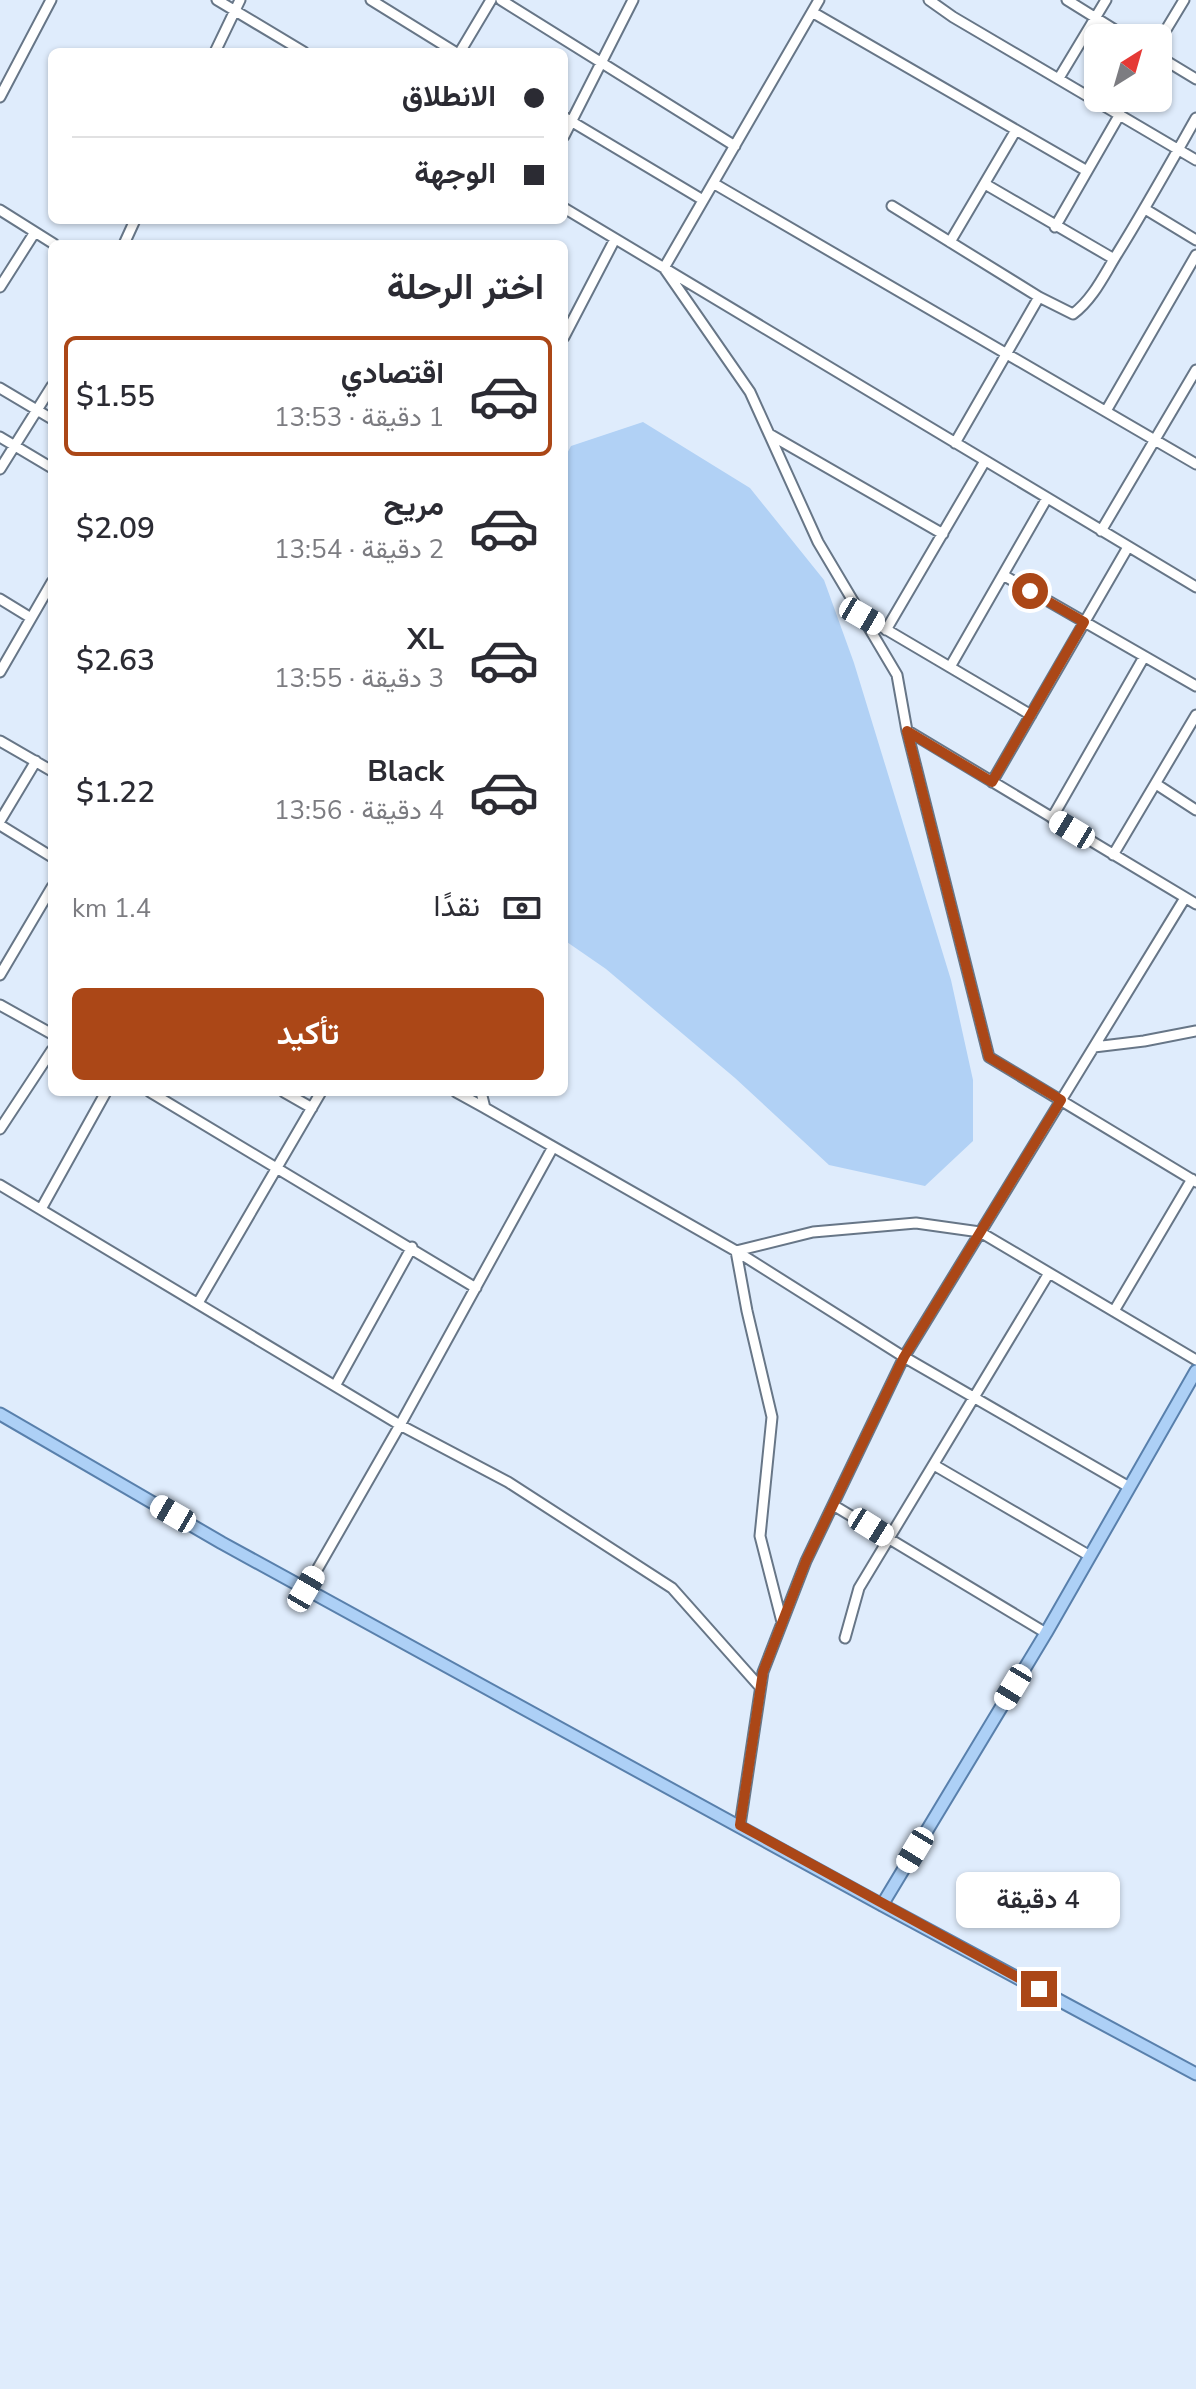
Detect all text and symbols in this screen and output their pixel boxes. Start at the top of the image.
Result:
north arrow [1084,24,1172,112]
map controls [1084,24,1172,112]
text: الانطلاق [402,76,496,117]
text: الوجهة [414,153,496,194]
text: اختر الرحلة [387,263,544,312]
text: اقتصادي [341,353,444,394]
icon: car [468,360,540,432]
text: $1.55 [76,376,155,417]
text: 1 دقيقة · 13:53 [274,400,444,435]
text: مريح [384,485,444,526]
icon: car [468,492,540,564]
text: $2.09 [76,508,155,549]
text: 2 دقيقة · 13:54 [274,532,444,567]
route start [1012,573,1048,609]
car [835,594,889,638]
text: XL [407,619,444,660]
icon: car [468,624,540,696]
text: $2.63 [76,640,155,681]
text: 3 دقيقة · 13:55 [274,661,444,696]
text: Black [367,751,444,792]
icon: car [468,756,540,828]
text: $1.22 [76,772,155,813]
text: 4 دقيقة · 13:56 [274,793,444,828]
car [1045,807,1099,853]
text: نقدًا [434,886,480,927]
icon: cash [500,886,544,930]
text: 1.4 km [72,891,151,926]
button: تأكيد [72,988,544,1080]
car [146,1492,200,1536]
car [844,1504,898,1550]
car [284,1562,328,1616]
car [990,1660,1036,1714]
car [892,1823,938,1877]
callout: 4 دقيقة [957,1873,1121,1929]
text: 4 دقيقة [996,1882,1080,1917]
route end [1021,1971,1057,2007]

